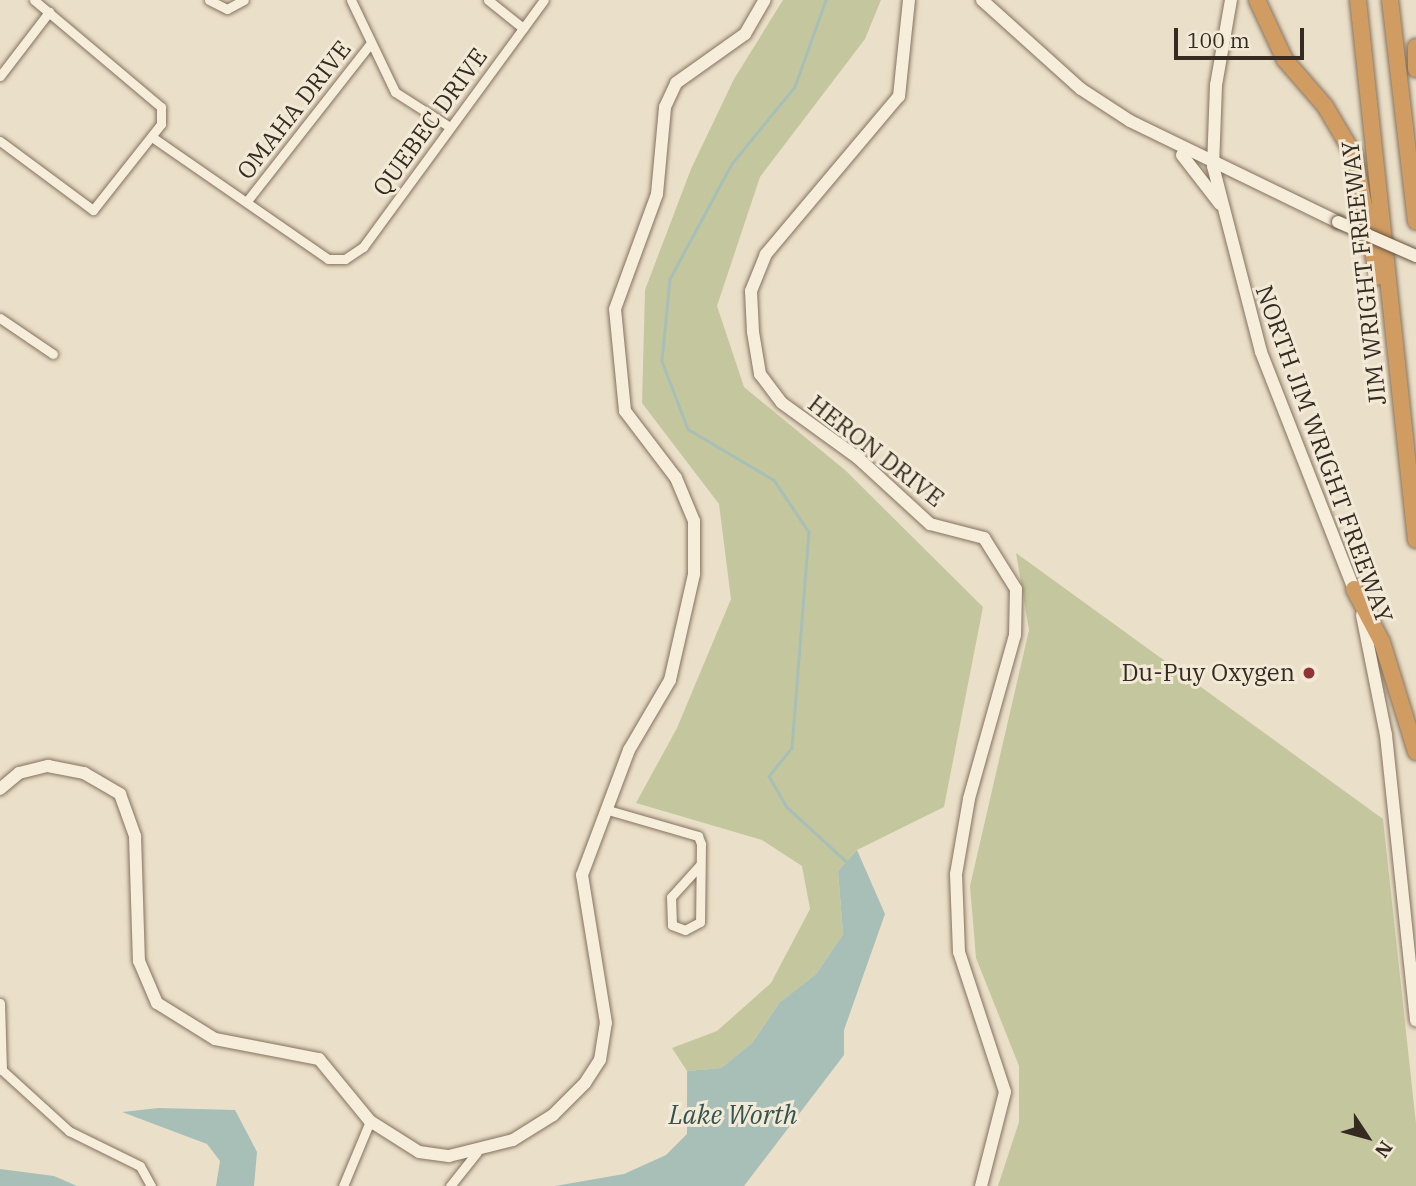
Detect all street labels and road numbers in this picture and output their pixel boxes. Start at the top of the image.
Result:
street label: OMAHA DRIVE [231,35,357,185]
street label: QUEBEC DRIVE [367,43,493,201]
street label: JIM WRIGHT FREEWAY [1336,139,1392,407]
street label: NORTH JIM WRIGHT FREEWAY [1249,281,1399,627]
street label: HERON DRIVE [802,389,950,513]

